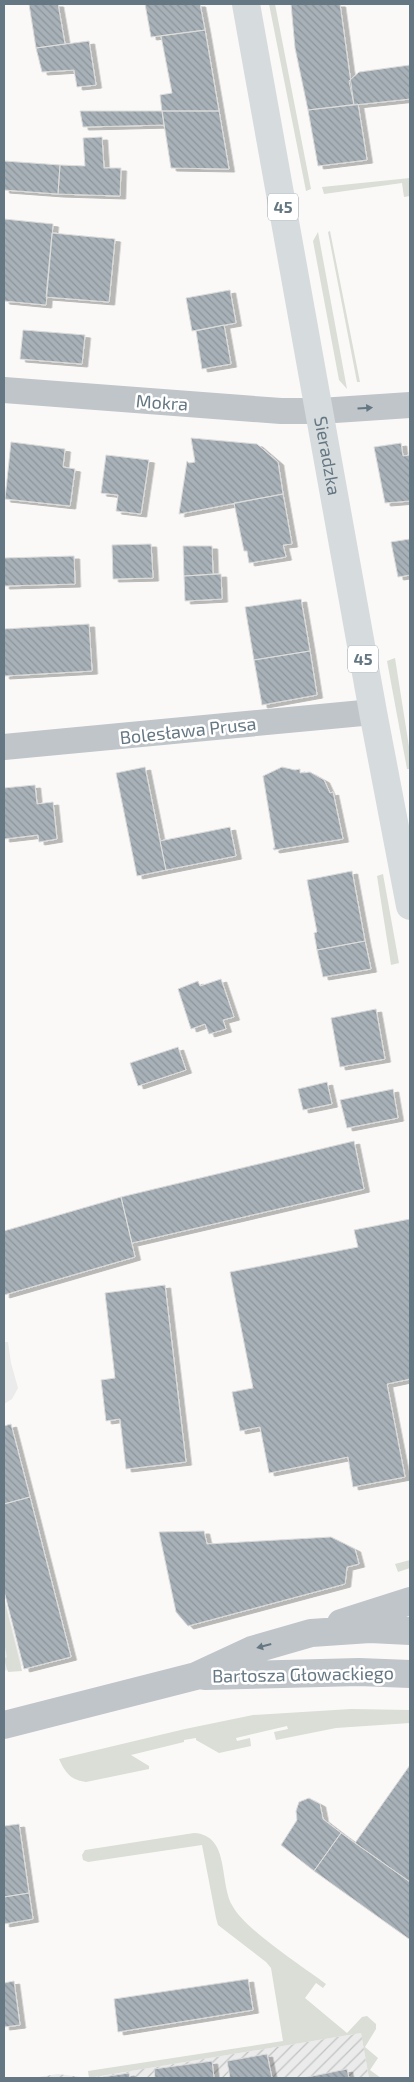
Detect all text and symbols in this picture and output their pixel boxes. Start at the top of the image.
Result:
road number: 45 [268,193,298,220]
street label: Mokra [135,389,189,415]
one-way arrow [357,404,373,412]
street label: Sieradzka [310,414,346,497]
road number: 45 [348,646,378,672]
street label: Bolesława Prusa [119,712,257,748]
one-way arrow [256,1643,271,1651]
street label: Bartosza Głowackiego [212,1661,394,1687]

